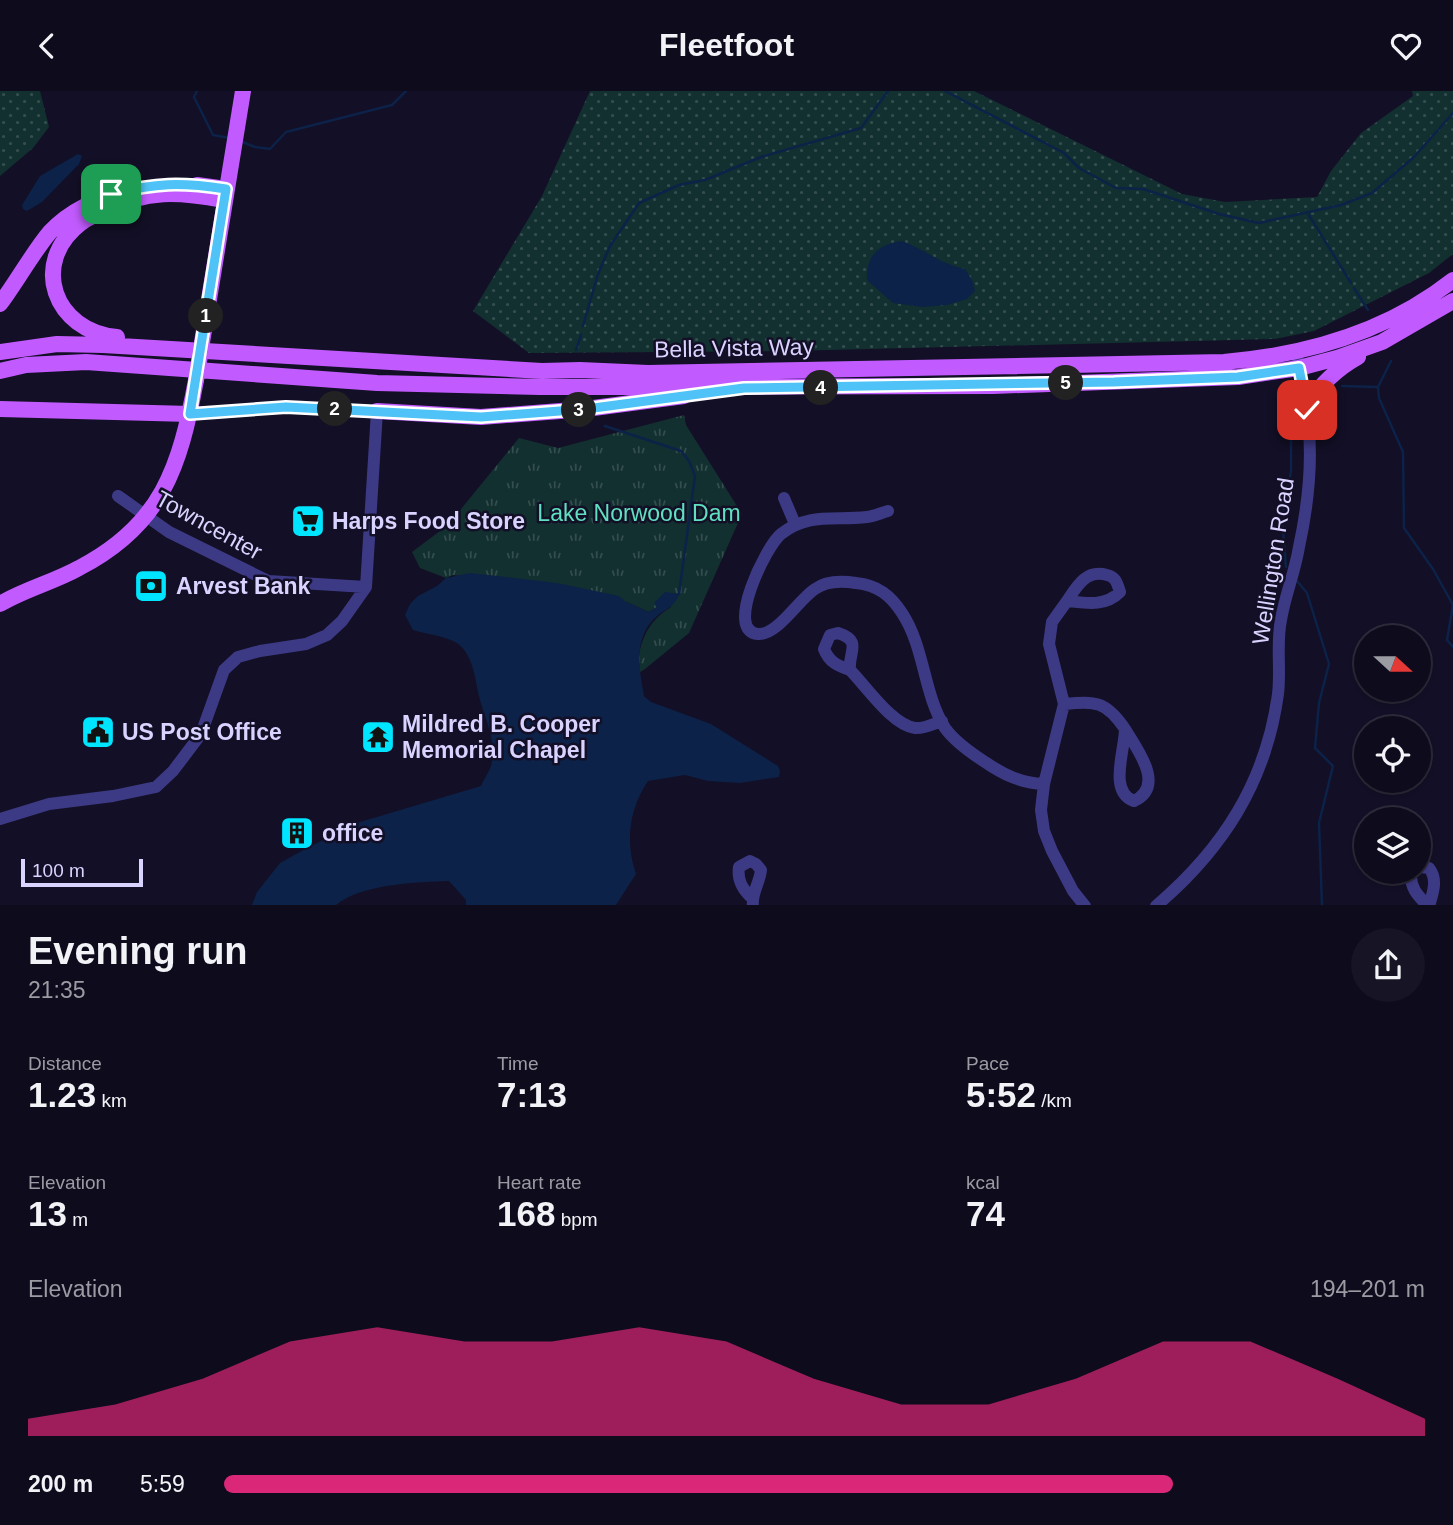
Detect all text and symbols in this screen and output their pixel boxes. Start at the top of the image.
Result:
icon: back [28,27,66,65]
text: Fleetfoot [659,27,794,63]
icon: heart [1387,27,1425,65]
pin [81,164,141,224]
icon: arrive [92,175,130,213]
pin: 1 [188,299,224,334]
text: 1 [200,305,211,326]
street label: Bella Vista Way [654,334,815,362]
pin: 5 [1048,365,1084,401]
pin: 4 [804,371,838,405]
text: 5 [1060,372,1071,393]
text: 4 [815,377,826,398]
pin [1277,380,1337,440]
pin: 2 [318,391,352,427]
icon: check [1288,391,1326,429]
pin: 3 [562,393,596,427]
text: 2 [329,398,340,419]
text: 3 [573,399,584,420]
street label: Wellington Road [1247,476,1299,646]
street label: Towncenter [151,485,267,565]
park label: Lake Norwood Dam [537,500,741,526]
supermarket icon: Harps Food Store [289,502,327,540]
place label: Harps Food Store [332,508,525,534]
bank icon: Arvest Bank [132,567,170,605]
place label: Arvest Bank [176,573,310,599]
north arrow [1354,625,1432,702]
map controls [1354,625,1431,884]
place label: Mildred B. Cooper Memorial Chapel [402,711,600,763]
public building icon: US Post Office [79,713,117,751]
button: locate [1354,716,1431,793]
temple icon: Mildred B. Cooper Memorial Chapel [359,718,397,756]
place label: US Post Office [122,719,282,745]
button: layers [1354,807,1431,884]
building icon: office [278,814,316,852]
place label: office [322,820,383,846]
scale bar [21,857,144,888]
text: 100 m [32,860,85,881]
button: share [1351,928,1425,1002]
text: Evening run [28,930,248,972]
text: 21:35 [28,977,86,1003]
text: Distance [28,1053,102,1074]
text: Time [497,1053,539,1074]
text: Pace [966,1053,1009,1074]
text: 1.23 [28,1075,96,1114]
text: 7:13 [497,1075,567,1114]
text: 5:52 [966,1075,1036,1114]
text: km [96,1090,127,1111]
text: /km [1036,1090,1072,1111]
text: Elevation [28,1172,106,1193]
text: Heart rate [497,1172,581,1193]
text: kcal [966,1172,1000,1193]
text: 13 [28,1194,67,1233]
text: 168 [497,1194,555,1233]
text: 74 [966,1194,1005,1233]
text: m [67,1209,88,1230]
text: bpm [555,1209,598,1230]
text: Elevation [28,1276,123,1302]
text: 194–201 m [1310,1276,1425,1302]
text: 200 m [28,1471,93,1497]
text: 5:59 [140,1471,185,1497]

